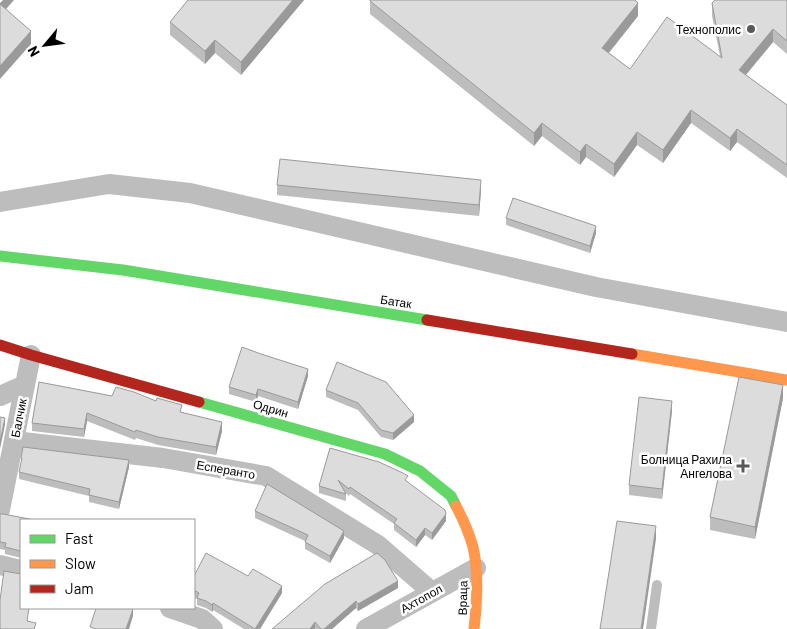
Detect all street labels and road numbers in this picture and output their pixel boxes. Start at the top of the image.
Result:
street label: Батак [379,292,413,310]
street label: Одрин [251,396,290,421]
street label: Балчик [7,397,29,439]
street label: Есперанто [196,457,257,482]
street label: Враца [455,580,470,616]
street label: Ахтопол [398,581,444,615]

